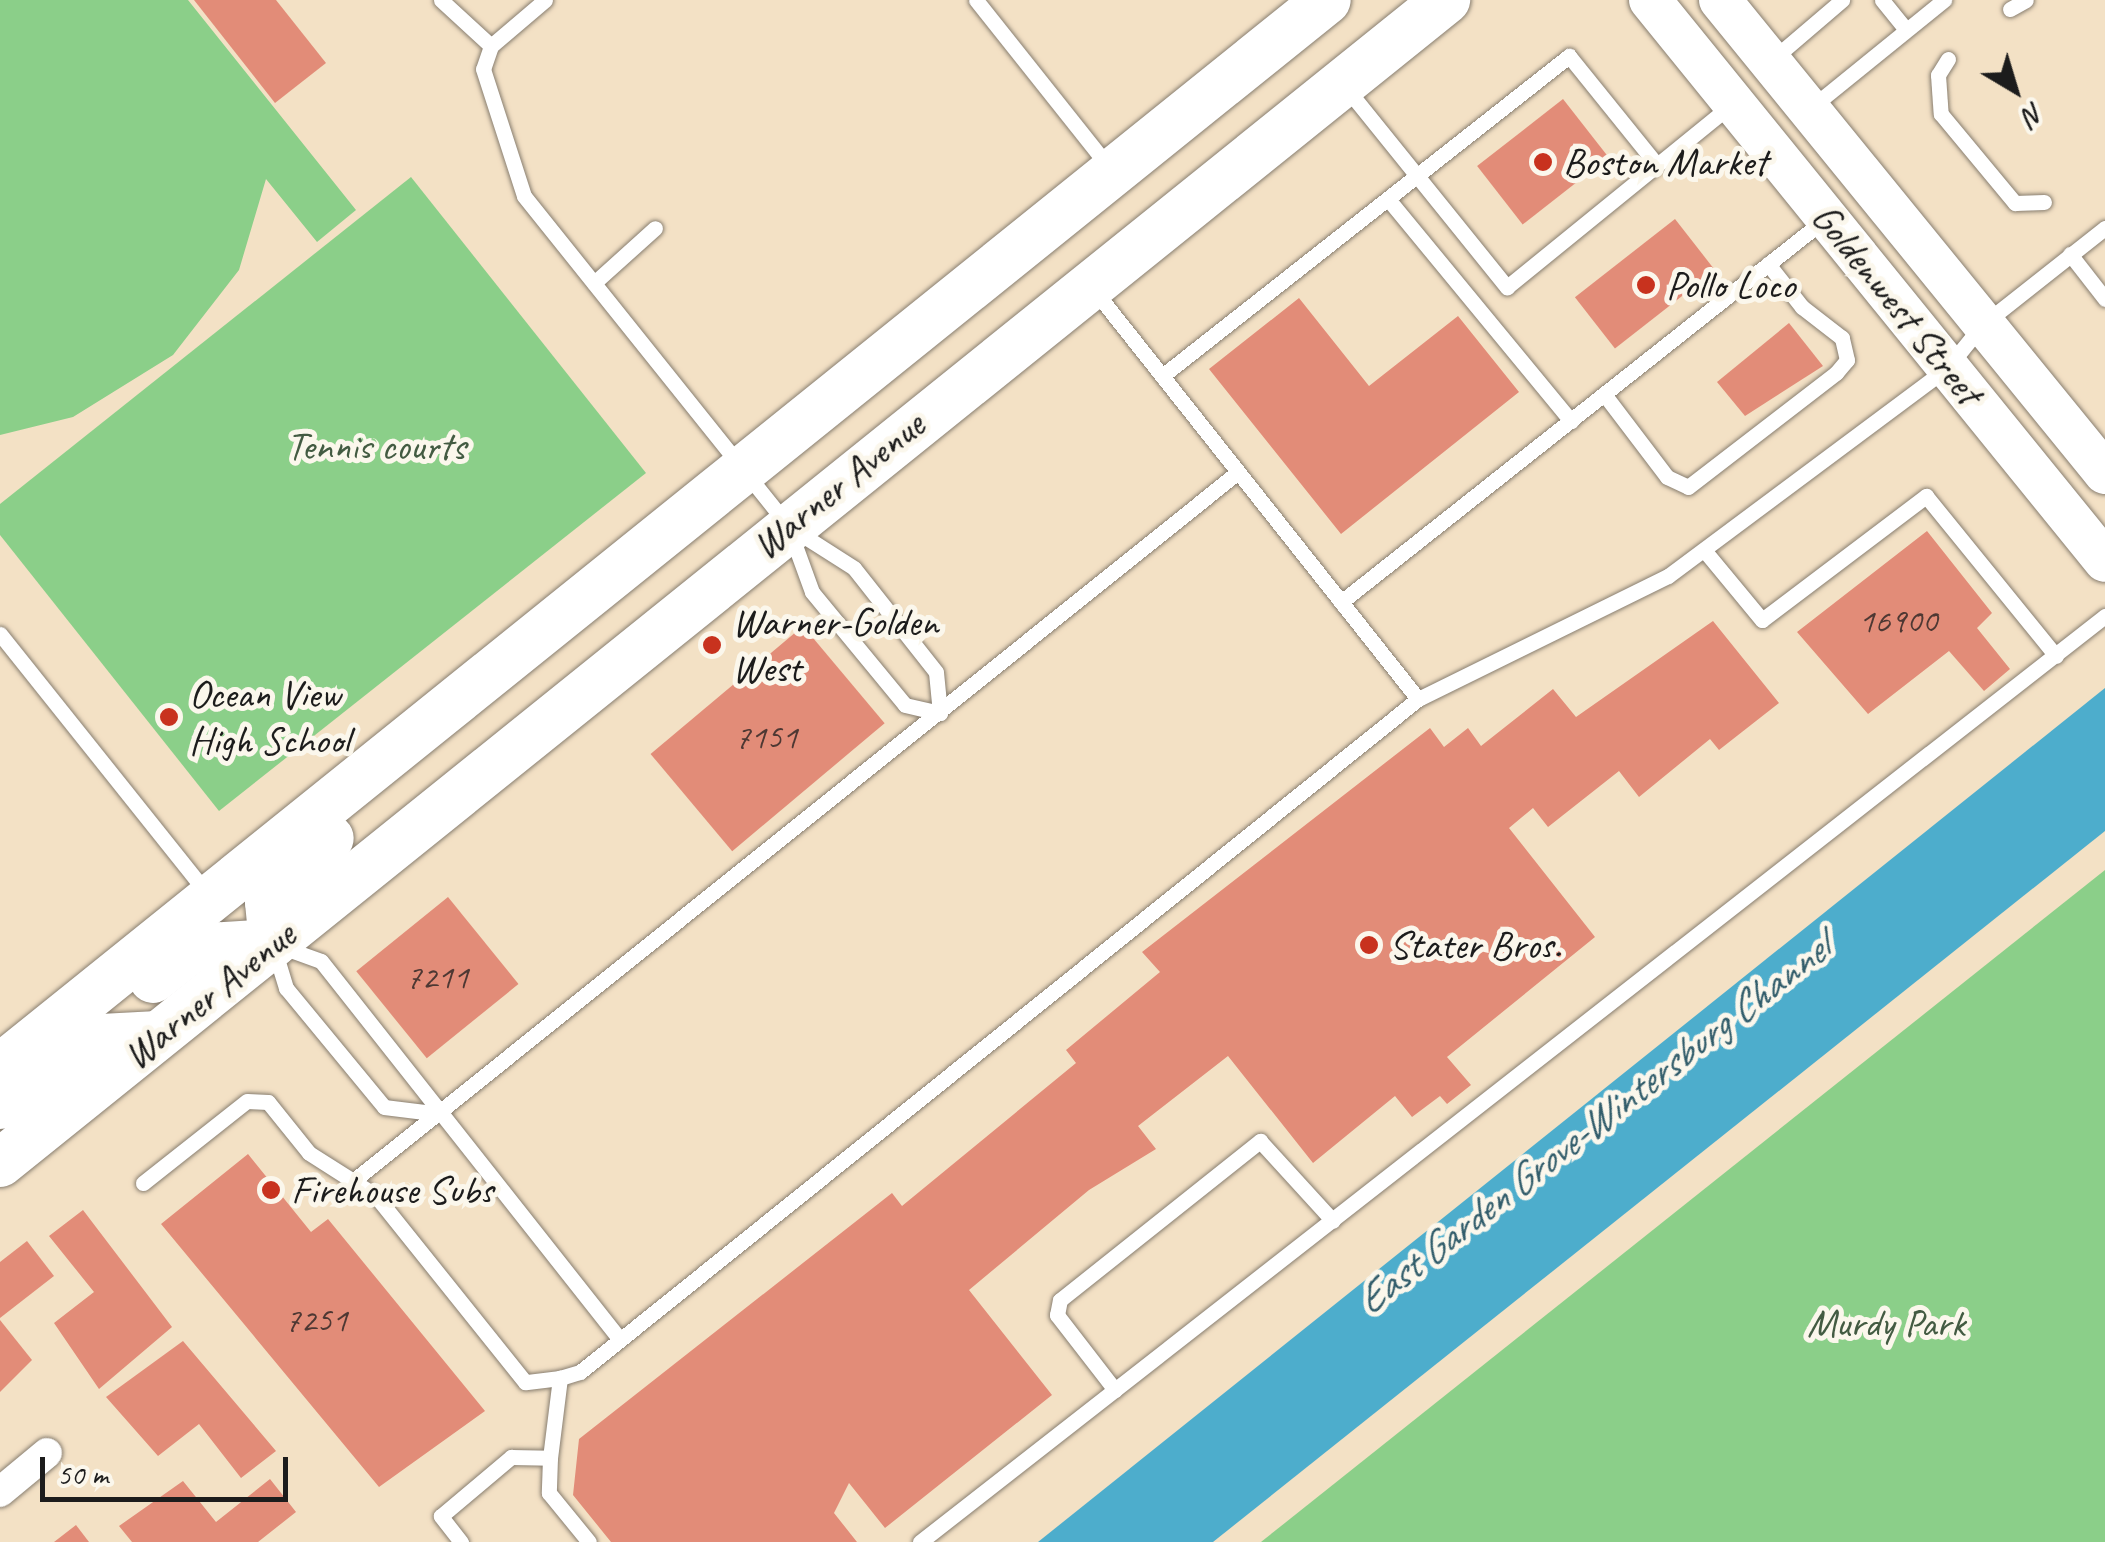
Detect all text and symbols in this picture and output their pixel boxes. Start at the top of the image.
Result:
north arrow [1965,40,2065,140]
text: N [2016,95,2051,133]
place label: Boston Market [1563,138,1768,186]
marker: Boston Market [1532,151,1554,173]
street label: Goldenwest Street [1801,194,1993,414]
place label: Pollo Loco [1666,261,1794,309]
marker: Pollo Loco [1635,274,1657,296]
street label: Warner Avenue [742,401,934,569]
park label: Tennis courts [287,422,465,470]
place label: Warner-Golden West [732,598,938,692]
house number: 16900 [1859,600,1937,642]
marker: Warner-Golden West [701,634,723,656]
place label: Ocean View High School [189,670,347,764]
marker: Ocean View High School [158,706,180,728]
house number: 7151 [735,716,797,758]
street label: Warner Avenue [113,911,305,1079]
place label: Stater Bros. [1389,921,1561,969]
water label: East Garden Grove-Wintersburg Channel [1345,924,1841,1326]
marker: Stater Bros. [1358,934,1380,956]
house number: 7211 [406,956,468,998]
place label: Firehouse Subs [291,1166,492,1214]
marker: Firehouse Subs [260,1179,282,1201]
house number: 7251 [285,1299,347,1341]
park label: Murdy Park [1806,1299,1966,1347]
scale bar [45,1437,292,1499]
text: 50 m [57,1455,108,1493]

